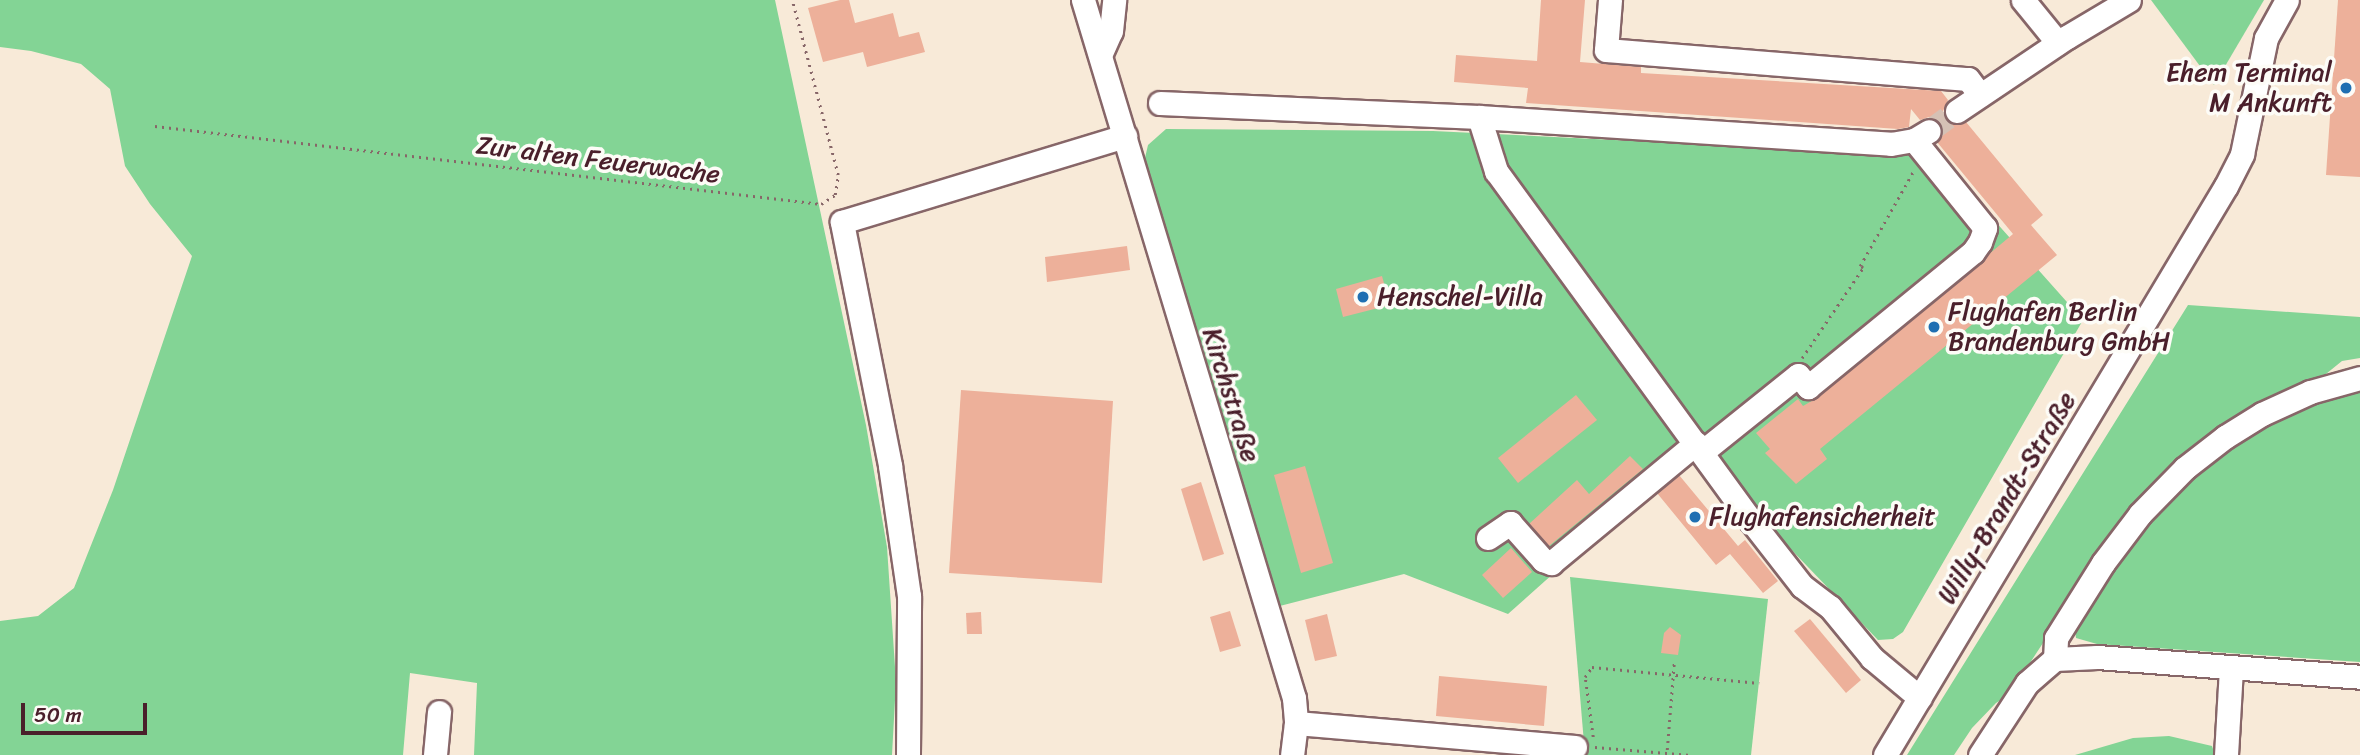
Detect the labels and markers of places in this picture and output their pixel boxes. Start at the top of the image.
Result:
place label: Ehem Terminal M Ankunft [2166,57,2332,119]
marker: Ehem Terminal M Ankunft [2338,80,2354,96]
place label: Henschel-Villa [1377,281,1543,313]
marker: Henschel-Villa [1355,289,1371,305]
place label: Flughafen Berlin Brandenburg GmbH [1948,296,2170,358]
marker: Flughafen Berlin Brandenburg GmbH [1926,319,1942,335]
place label: Flughafensicherheit [1709,501,1936,533]
marker: Flughafensicherheit [1687,509,1703,525]

